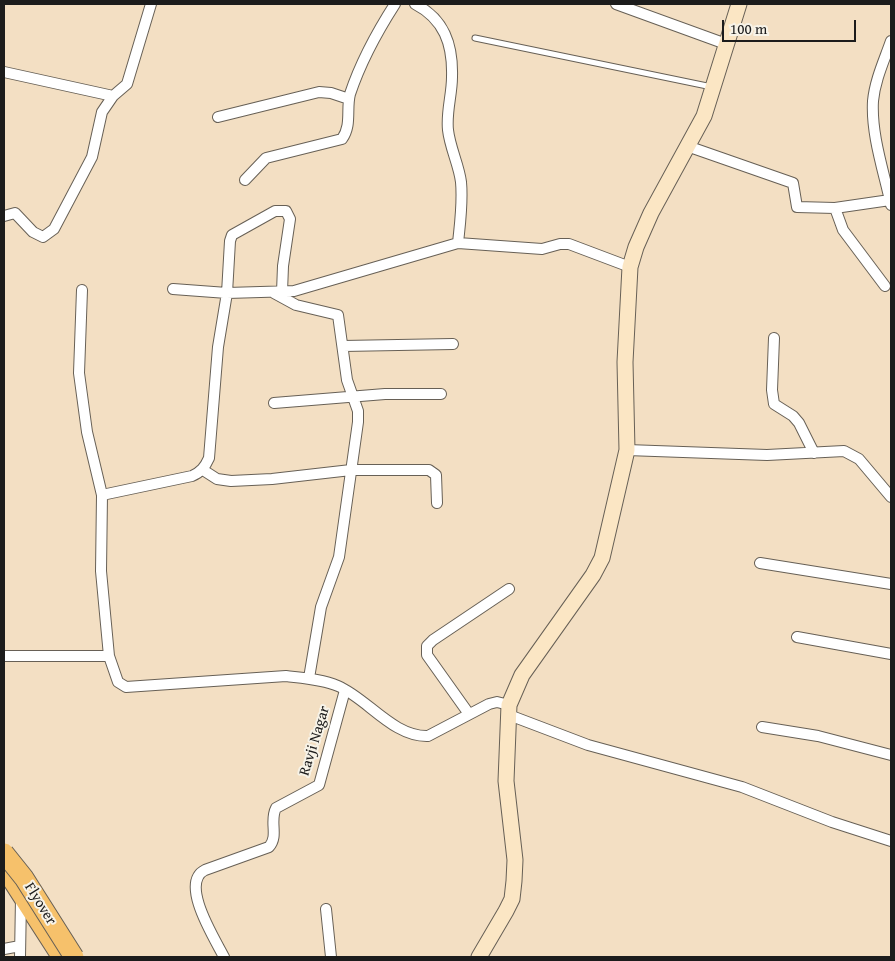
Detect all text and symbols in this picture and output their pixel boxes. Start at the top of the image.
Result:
scale bar [725,10,859,42]
text: 100 m [730,18,767,39]
street label: Ravji Nagar [296,704,334,778]
street label: Flyover [20,880,60,928]

